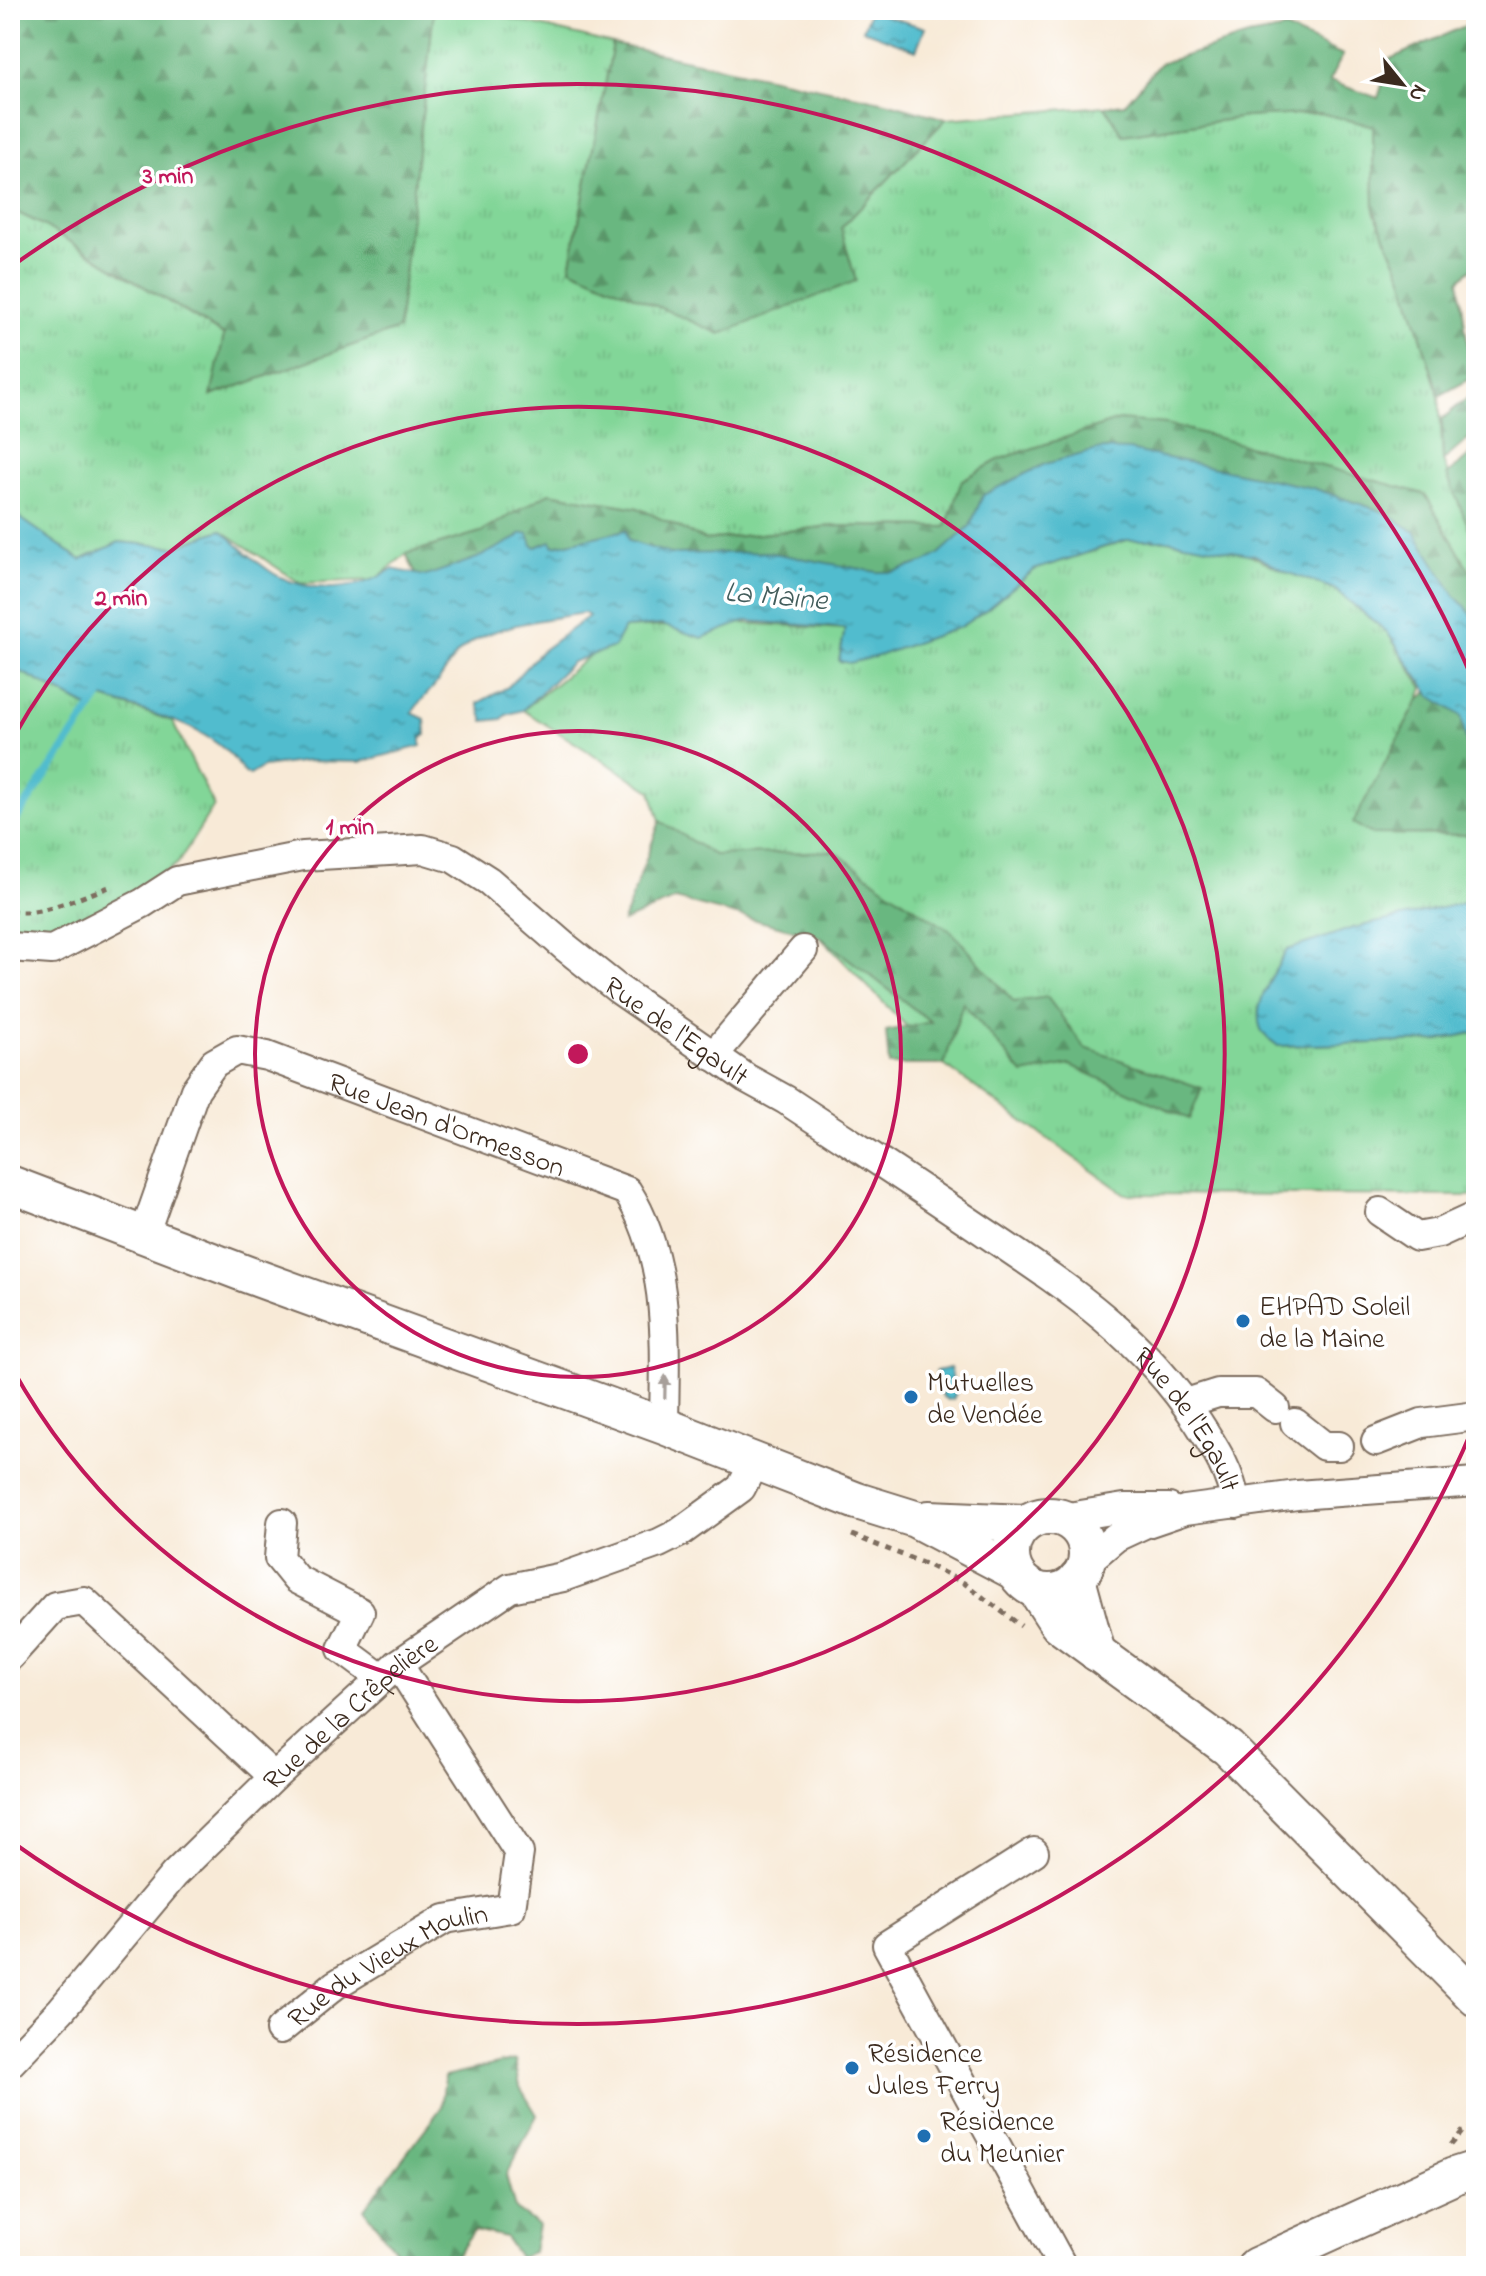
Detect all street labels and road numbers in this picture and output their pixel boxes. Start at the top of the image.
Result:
street label: Rue de l'Egault [593,968,756,1098]
street label: Rue Jean d'Ormesson [322,1064,570,1190]
street label: Rue de l'Egault [1123,1339,1249,1497]
street label: Rue de la Crêpelière [255,1625,448,1801]
street label: Rue du Vieux Moulin [280,1895,491,2040]

